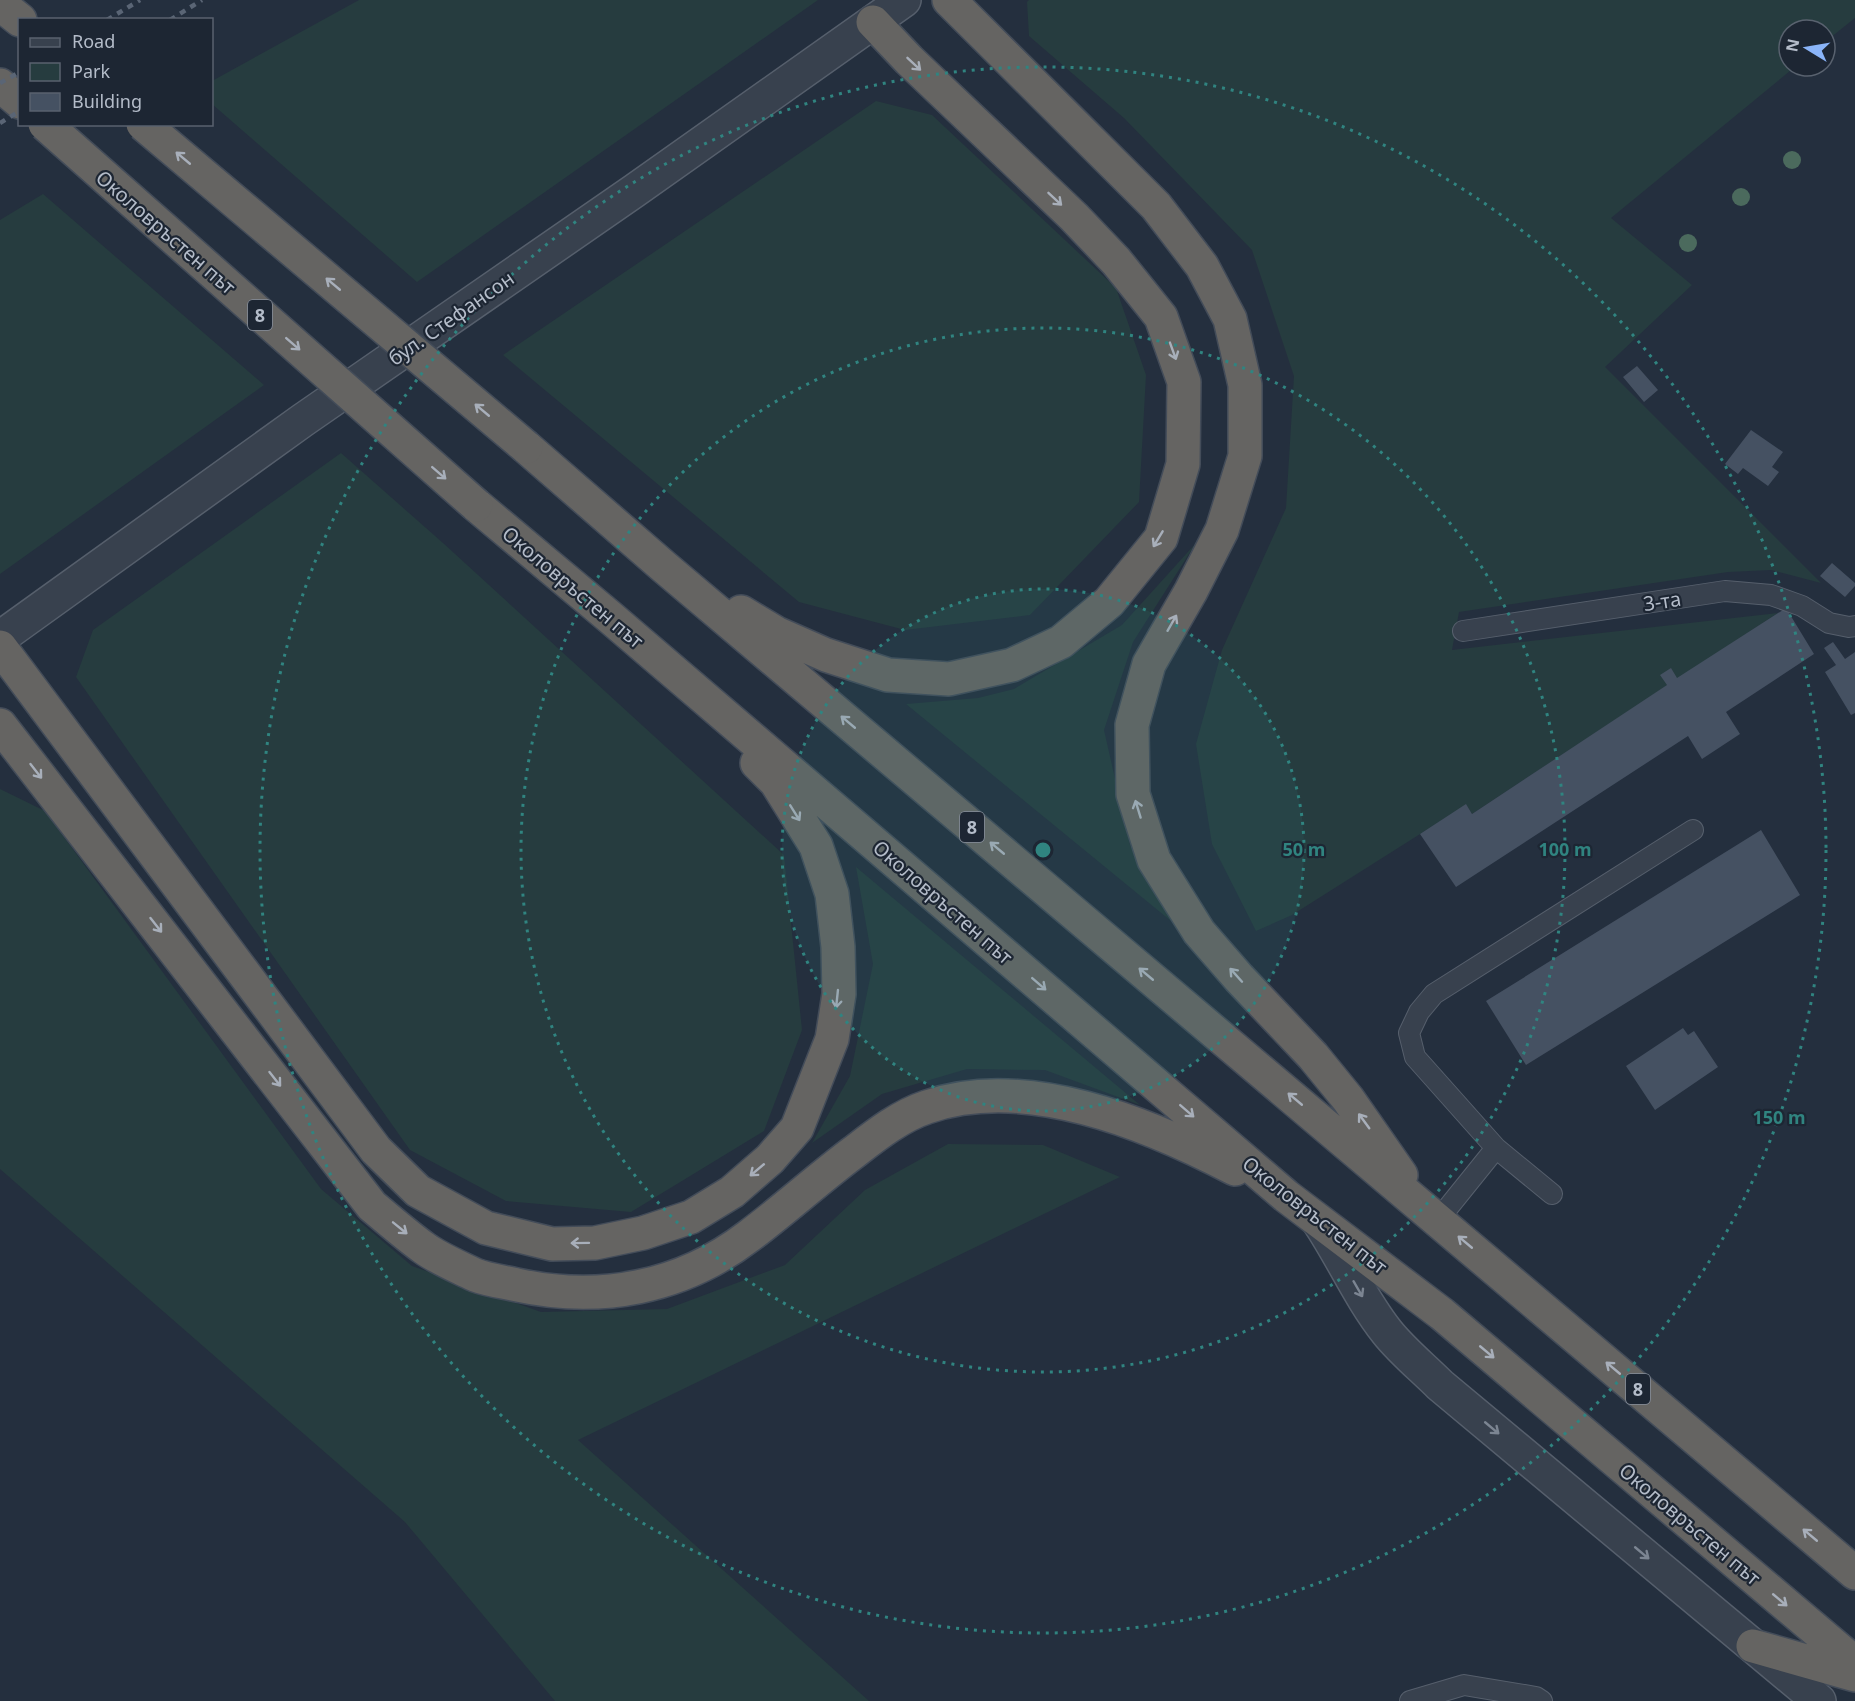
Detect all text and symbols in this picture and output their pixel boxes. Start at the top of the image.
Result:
legend [18,18,213,126]
north arrow [1777,18,1837,78]
text: Road [72,29,115,53]
text: N [1780,37,1804,54]
one-way arrow [906,57,921,71]
text: Park [72,59,110,83]
text: Building [72,89,142,113]
one-way arrow [175,152,191,165]
street label: Околовръстен път [90,164,242,300]
one-way arrow [1047,192,1062,206]
street label: бул. Стефансон [383,265,519,371]
one-way arrow [326,277,341,291]
road number: 8 [248,300,272,330]
one-way arrow [285,337,300,351]
one-way arrow [1168,341,1179,360]
one-way arrow [474,403,490,416]
one-way arrow [431,466,446,480]
street label: Околовръстен път [497,520,649,654]
one-way arrow [1151,530,1163,547]
street label: 3-та [1641,585,1683,617]
one-way arrow [1167,615,1179,632]
one-way arrow [841,715,856,729]
one-way arrow [29,763,42,779]
one-way arrow [1132,800,1143,819]
one-way arrow [788,804,801,821]
road number: 8 [960,812,984,842]
street label: Околовръстен път [867,834,1019,970]
text: 50 m [1283,837,1325,861]
text: 100 m [1538,837,1592,861]
centre of rings [1033,840,1053,860]
one-way arrow [990,841,1005,855]
one-way arrow [149,917,162,933]
one-way arrow [1138,967,1154,980]
one-way arrow [1229,967,1243,982]
one-way arrow [1031,977,1046,991]
one-way arrow [831,988,842,1008]
one-way arrow [269,1071,282,1087]
one-way arrow [1288,1092,1303,1106]
one-way arrow [1179,1104,1194,1118]
text: 150 m [1752,1105,1806,1129]
one-way arrow [1358,1113,1371,1129]
street label: Околовръстен път [1237,1150,1393,1280]
one-way arrow [750,1163,765,1177]
one-way arrow [392,1222,408,1235]
one-way arrow [1457,1236,1473,1249]
one-way arrow [571,1237,591,1249]
one-way arrow [1352,1280,1364,1297]
one-way arrow [1479,1346,1495,1359]
one-way arrow [1606,1361,1621,1375]
road number: 8 [1626,1374,1650,1404]
one-way arrow [1484,1422,1500,1435]
street label: Околовръстен път [1614,1457,1766,1591]
one-way arrow [1803,1528,1818,1542]
one-way arrow [1634,1547,1650,1560]
one-way arrow [1772,1593,1787,1607]

